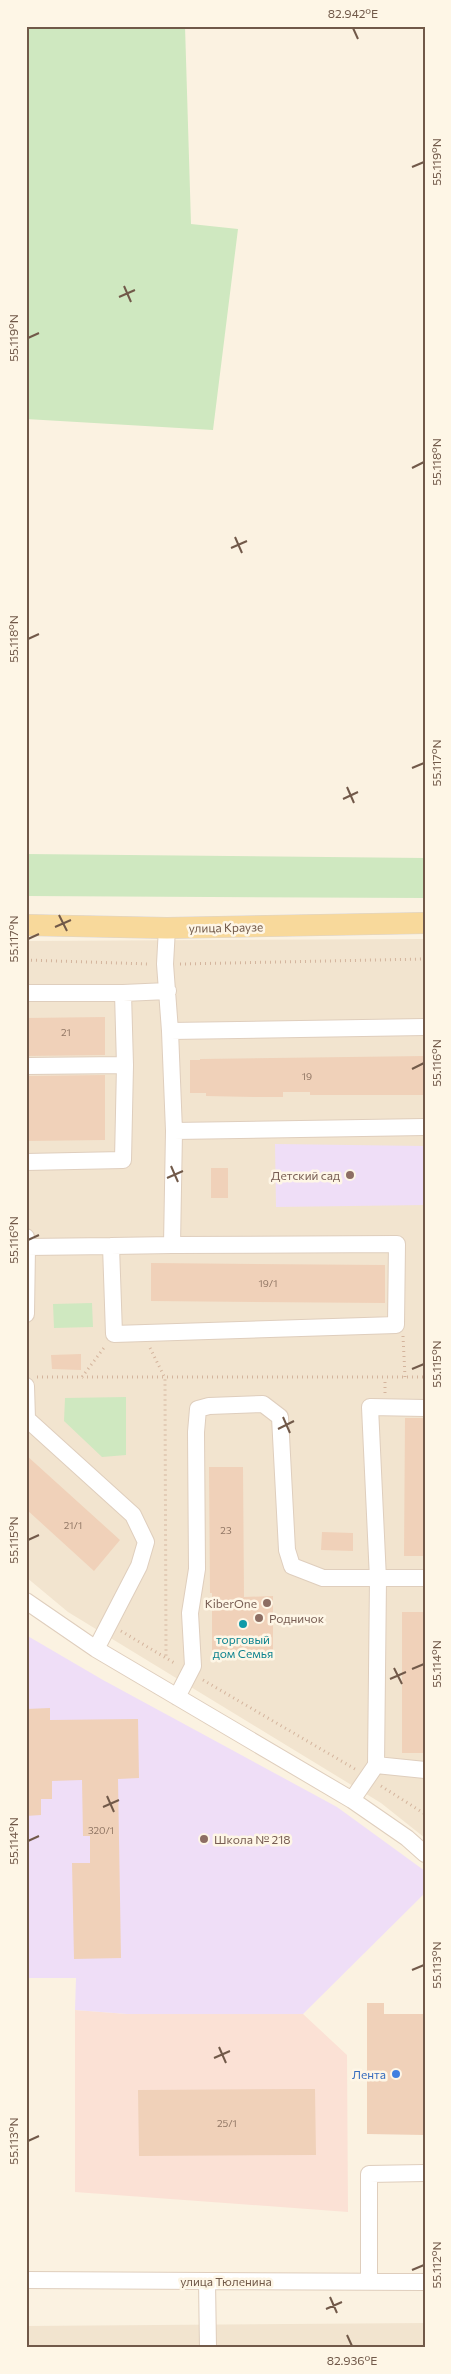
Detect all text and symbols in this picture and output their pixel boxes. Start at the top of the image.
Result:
text: 82.942°E [328,6,378,20]
text: 55.119°N [429,138,443,186]
text: 55.119°N [6,314,20,362]
text: 55.118°N [429,438,443,486]
text: 55.118°N [6,615,20,663]
text: 55.117°N [429,740,443,786]
text: 55.117°N [6,916,20,962]
street label: улица Краузе [189,919,263,935]
house number: 21 [61,1026,71,1038]
text: 55.116°N [429,1039,443,1087]
house number: 19 [302,1070,312,1082]
place label: Детский сад [271,1168,340,1182]
marker: Детский сад [344,1169,356,1181]
text: 55.116°N [6,1216,20,1264]
house number: 19/1 [259,1277,277,1289]
text: 55.115°N [429,1340,443,1388]
text: 55.115°N [6,1516,20,1564]
house number: 21/1 [64,1519,82,1531]
house number: 23 [220,1524,232,1536]
place label: KiberOne [205,1596,257,1610]
marker: KiberOne [261,1597,273,1609]
place label: Родничок [269,1611,325,1625]
marker: Родничок [253,1612,265,1624]
marker: торговый дом Семья [237,1618,249,1630]
place label: торговый дом Семья [213,1632,273,1660]
text: 55.114°N [429,1640,443,1688]
text: 55.114°N [6,1817,20,1865]
house number: 320/1 [88,1824,114,1836]
place label: Школа № 218 [214,1832,291,1846]
marker: Школа № 218 [198,1833,210,1845]
text: 55.113°N [429,1941,443,1989]
place label: Лента [352,2067,386,2081]
marker: Лента [390,2068,402,2080]
text: 55.113°N [6,2117,20,2165]
house number: 25/1 [217,2117,237,2129]
text: 55.112°N [429,2241,443,2289]
street label: улица Тюленина [180,2274,272,2288]
text: 82.936°E [327,2353,377,2367]

